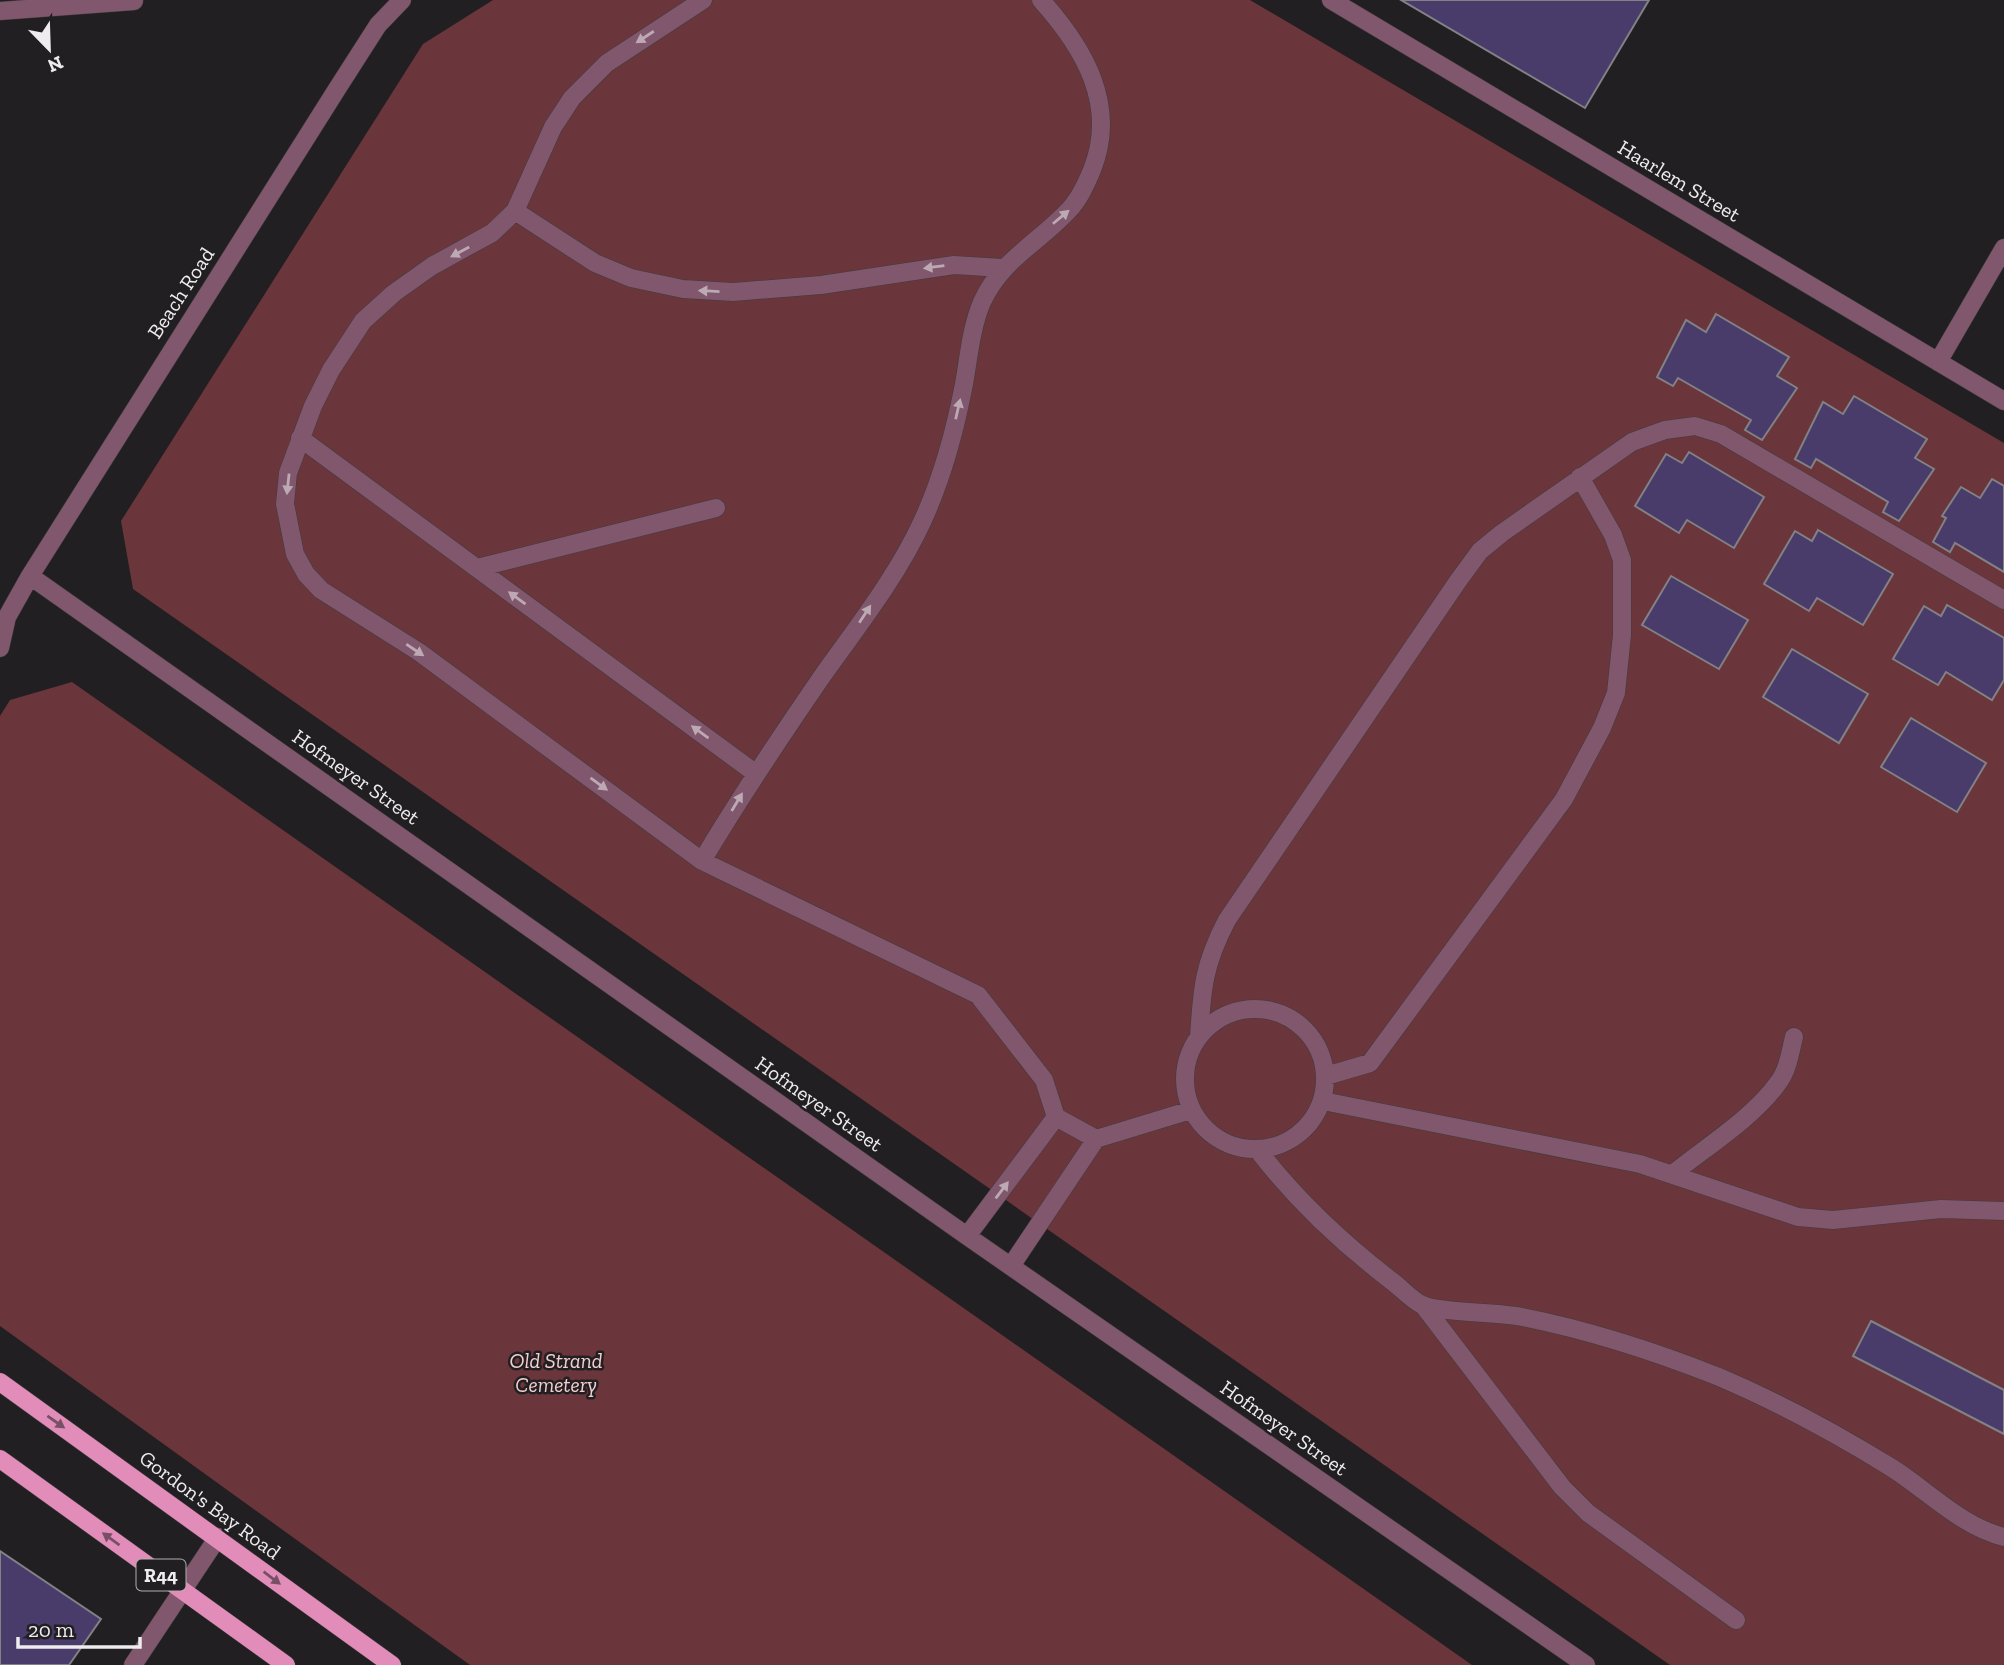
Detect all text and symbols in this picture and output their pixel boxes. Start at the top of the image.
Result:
north arrow [14,14,84,84]
one-way arrow [636,31,655,44]
text: N [44,51,67,78]
street label: Haarlem Street [1614,134,1745,227]
one-way arrow [1052,210,1069,225]
street label: Beach Road [142,242,220,343]
one-way arrow [450,246,470,257]
one-way arrow [923,261,945,272]
one-way arrow [698,285,720,296]
one-way arrow [953,398,964,420]
one-way arrow [282,473,293,495]
one-way arrow [508,591,526,605]
one-way arrow [858,605,871,624]
one-way arrow [406,643,425,656]
street label: Hofmeyer Street [288,724,425,830]
one-way arrow [691,726,709,740]
one-way arrow [589,777,607,792]
one-way arrow [731,793,744,812]
street label: Hofmeyer Street [751,1051,888,1157]
one-way arrow [995,1180,1009,1199]
park label: Old Strand Cemetery [510,1348,603,1397]
street label: Hofmeyer Street [1216,1375,1353,1481]
one-way arrow [47,1415,65,1429]
street label: Gordon's Bay Road [135,1445,286,1565]
one-way arrow [102,1532,120,1546]
road number: R44 [136,1560,186,1590]
one-way arrow [263,1571,282,1585]
scale bar [18,1606,140,1650]
text: 20 m [28,1617,74,1642]

